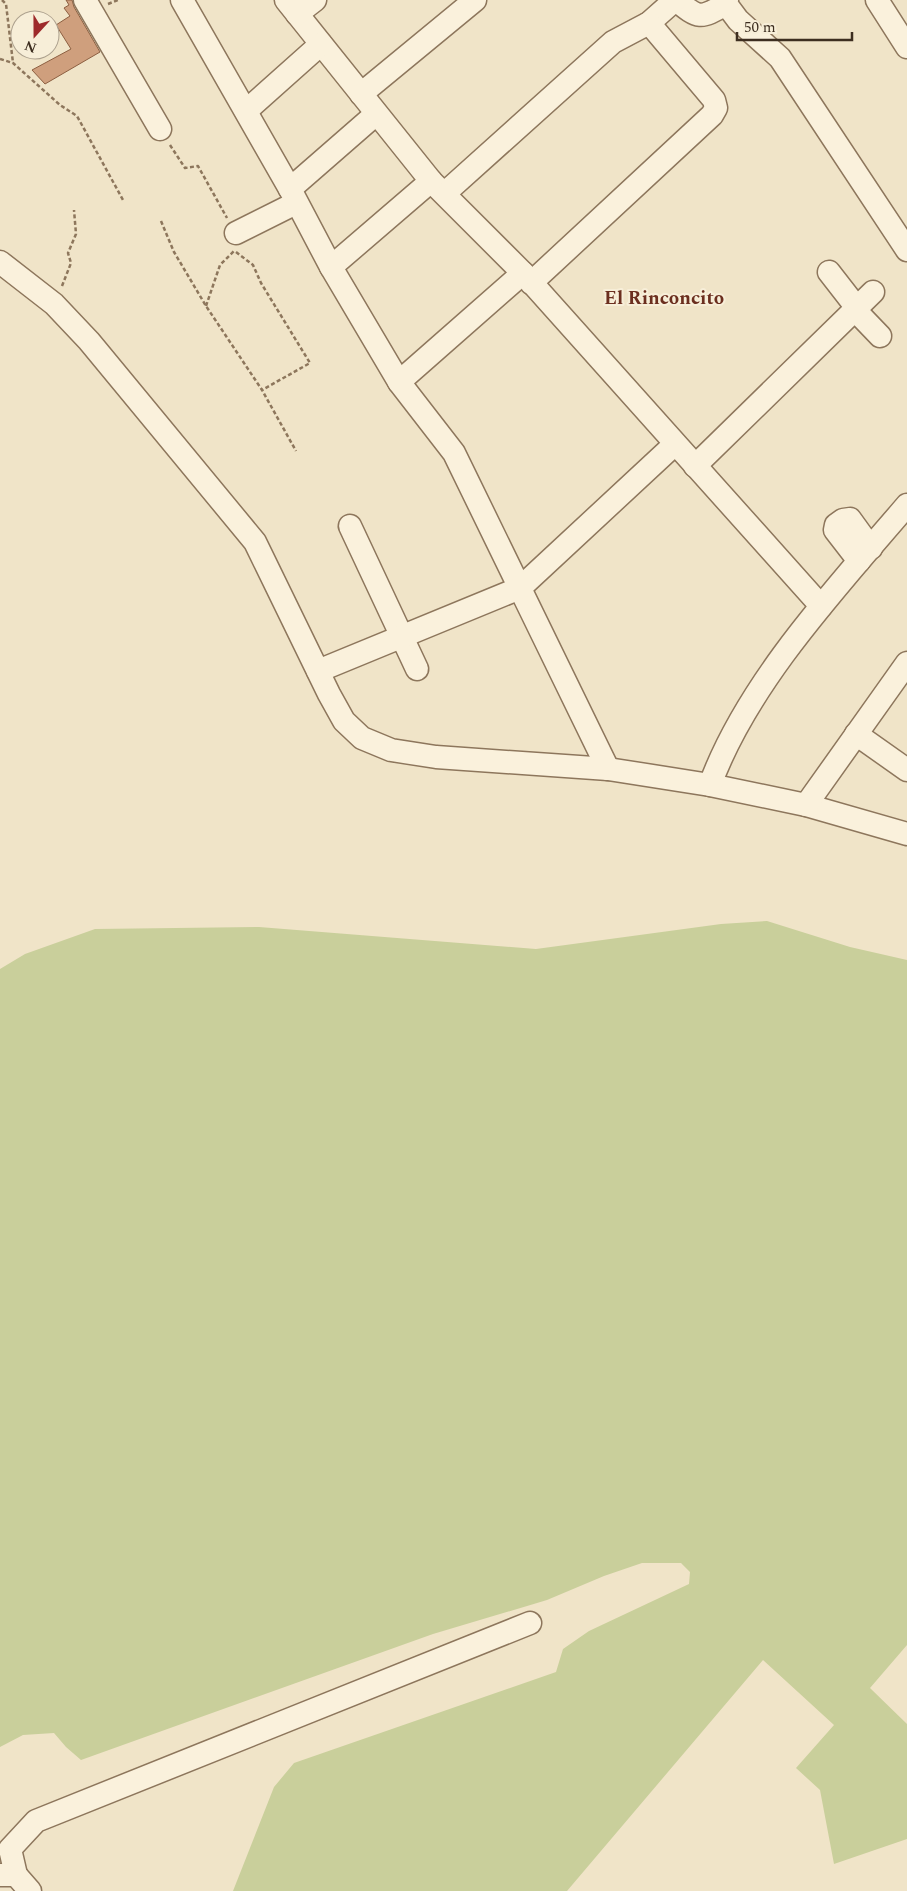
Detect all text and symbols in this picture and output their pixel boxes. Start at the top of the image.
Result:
north arrow [10,10,60,60]
scale bar [737,10,852,42]
text: 50 m [744,16,776,39]
text: N [21,35,40,59]
district label: El Rinconcito [604,284,724,313]

